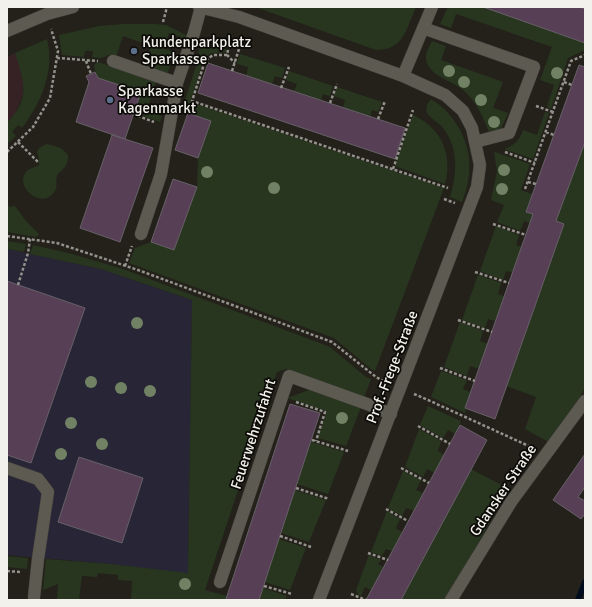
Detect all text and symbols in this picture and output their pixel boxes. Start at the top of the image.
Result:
place label: Kundenparkplatz Sparkasse [142,33,252,68]
marker: Kundenparkplatz Sparkasse [129,46,139,56]
place label: Sparkasse Kagenmarkt [118,82,196,117]
marker: Sparkasse Kagenmarkt [105,95,115,105]
street label: Prof.-Frege-Straße [362,308,422,426]
street label: Feuerwehrzufahrt [227,376,279,492]
street label: Gdansker Straße [466,441,540,539]

